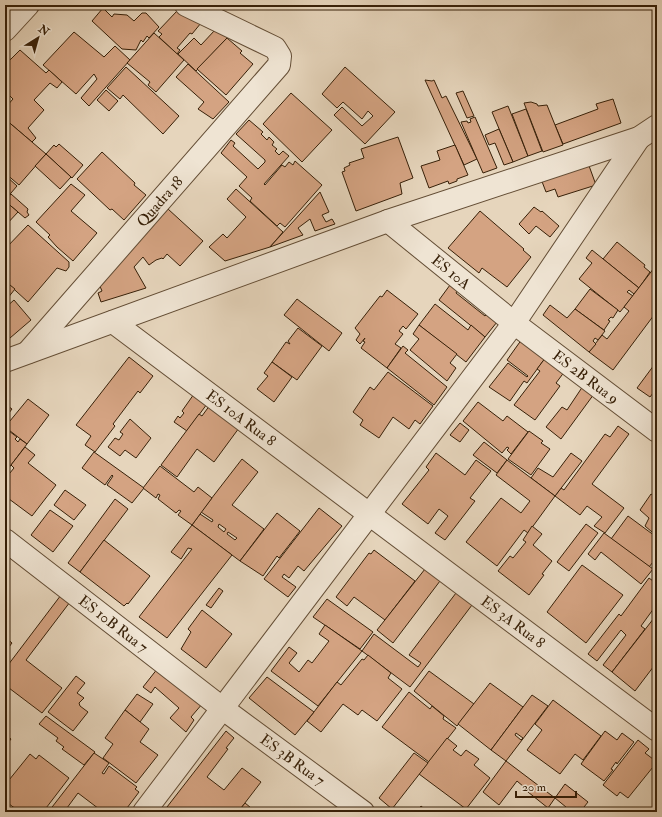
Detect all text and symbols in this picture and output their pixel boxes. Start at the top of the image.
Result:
north arrow [18,18,58,58]
text: N [35,22,52,39]
street label: Quadra 18 [133,172,187,231]
street label: ES 10A [427,251,474,294]
street label: ES 2B Rua 9 [548,346,622,409]
street label: ES 10A Rua 8 [202,386,280,451]
street label: ES 10B Rua 7 [74,591,152,657]
street label: ES 3A Rua 8 [477,592,549,653]
street label: ES 3B Rua 7 [256,730,328,791]
scale bar [516,773,576,799]
text: 20 m [522,780,547,795]

